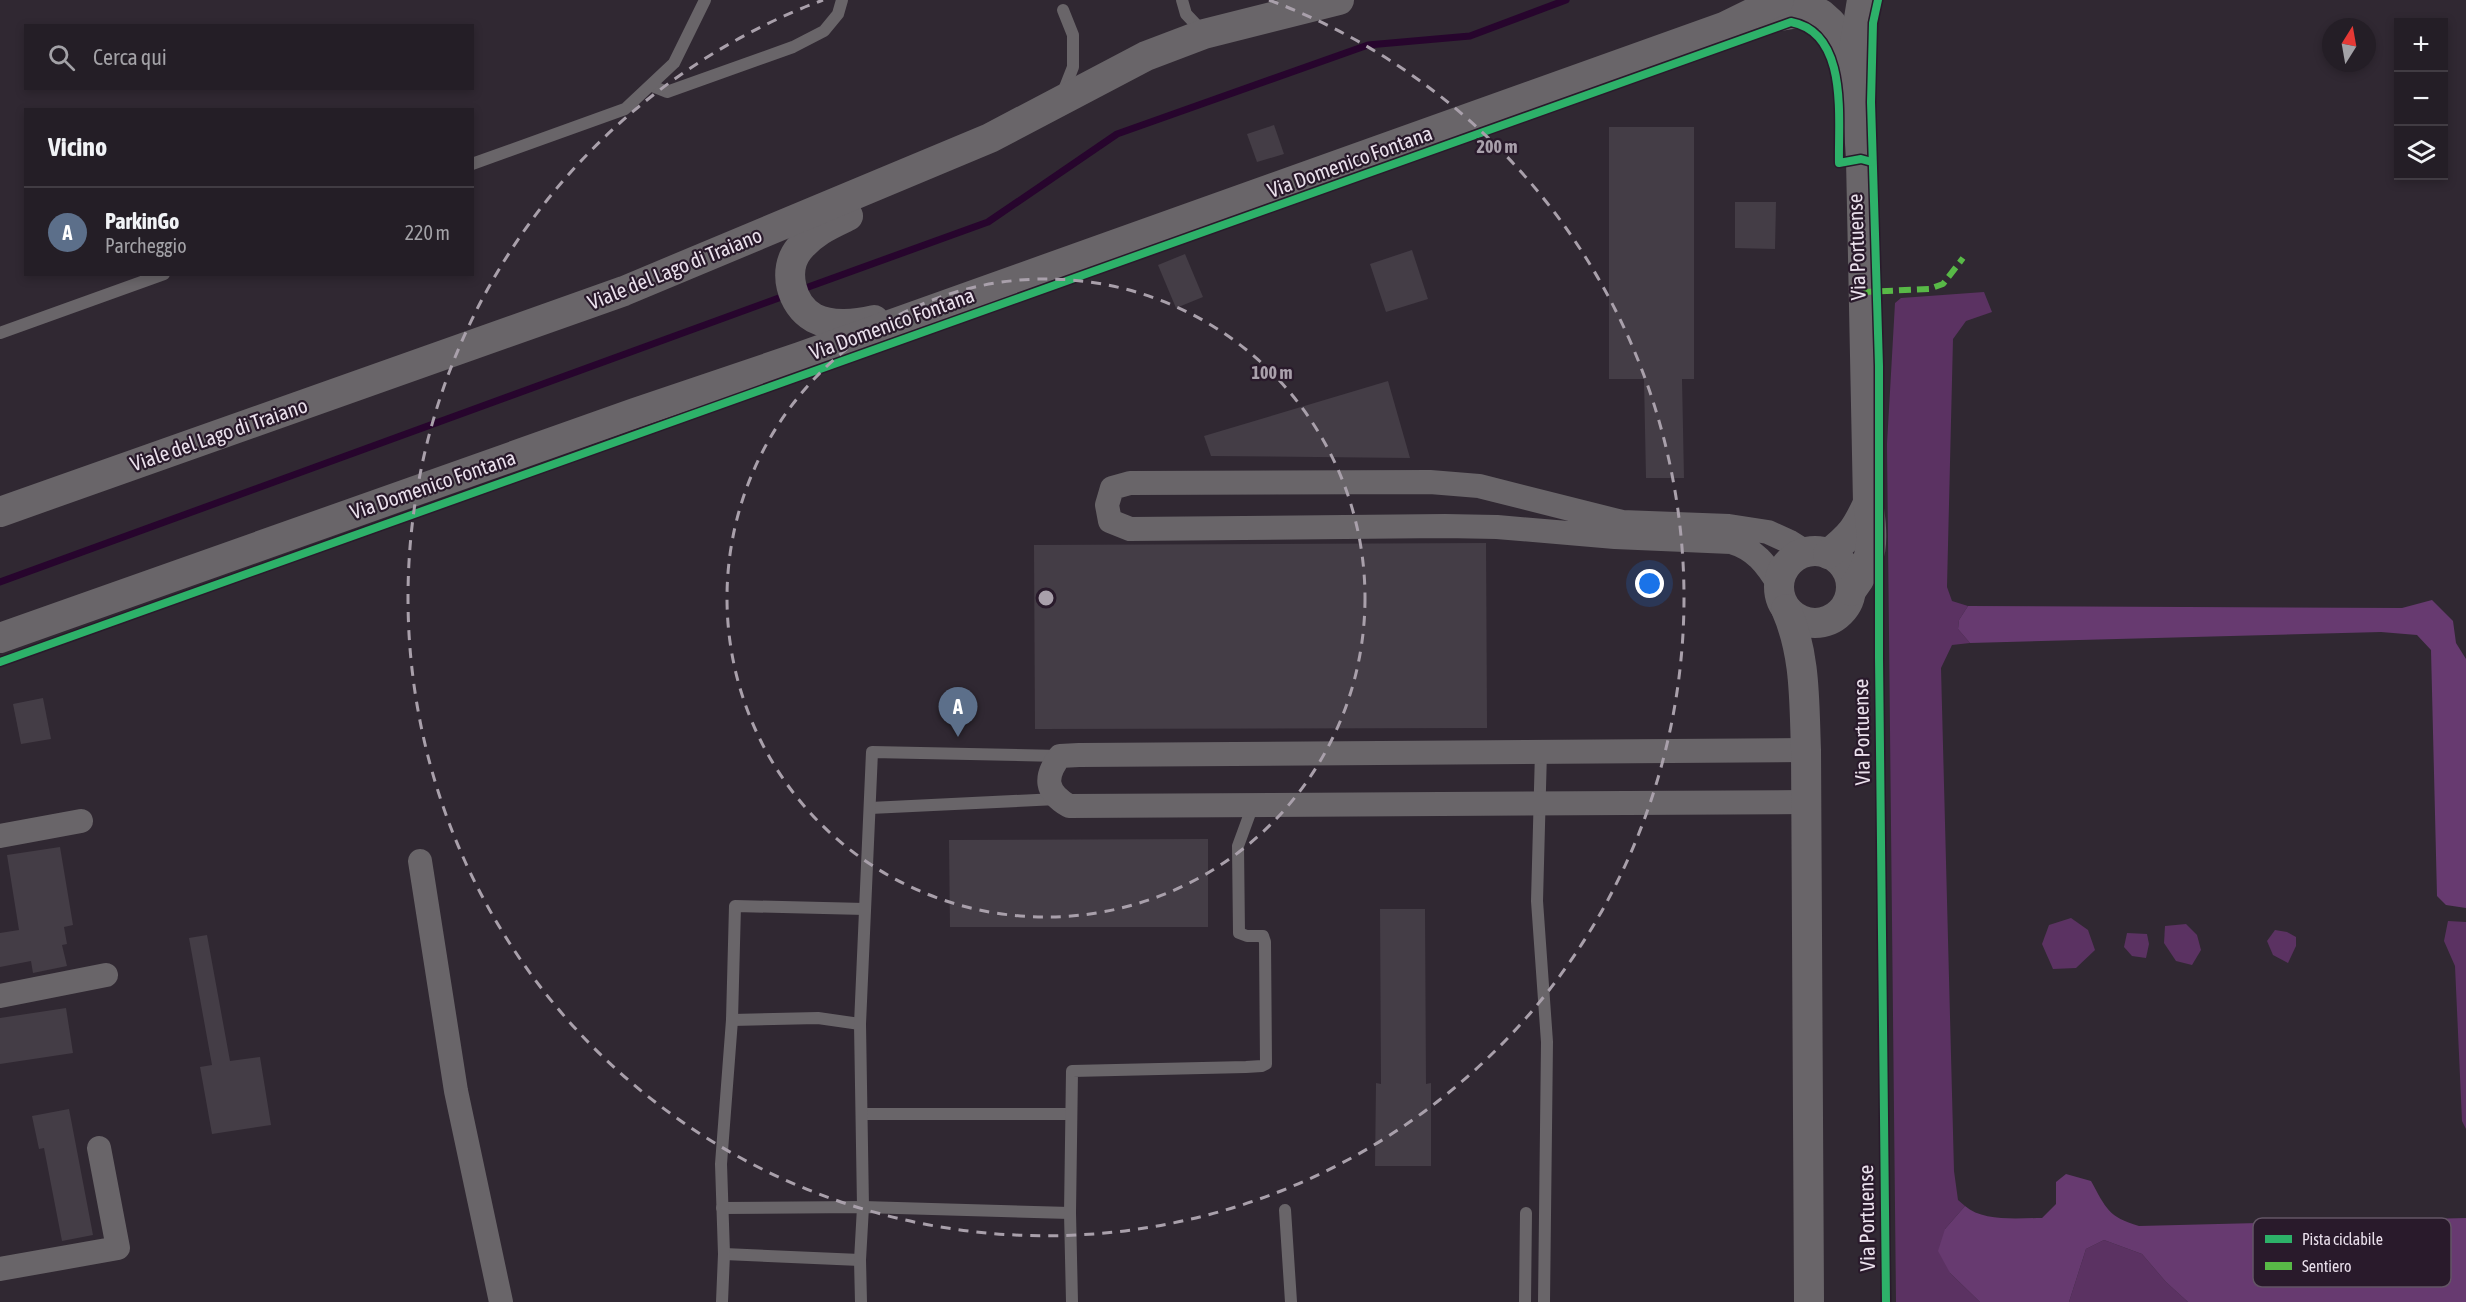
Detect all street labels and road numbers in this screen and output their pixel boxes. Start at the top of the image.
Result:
street label: Via Domenico Fontana [1264,120,1435,202]
street label: Via Portuense [1842,193,1870,301]
street label: Viale del Lago di Traiano [584,222,765,314]
street label: Via Domenico Fontana [806,282,977,364]
street label: Viale del Lago di Traiano [127,392,310,476]
street label: Via Domenico Fontana [347,444,519,524]
street label: Via Portuense [1848,679,1874,786]
street label: Via Portuense [1853,1165,1879,1272]

